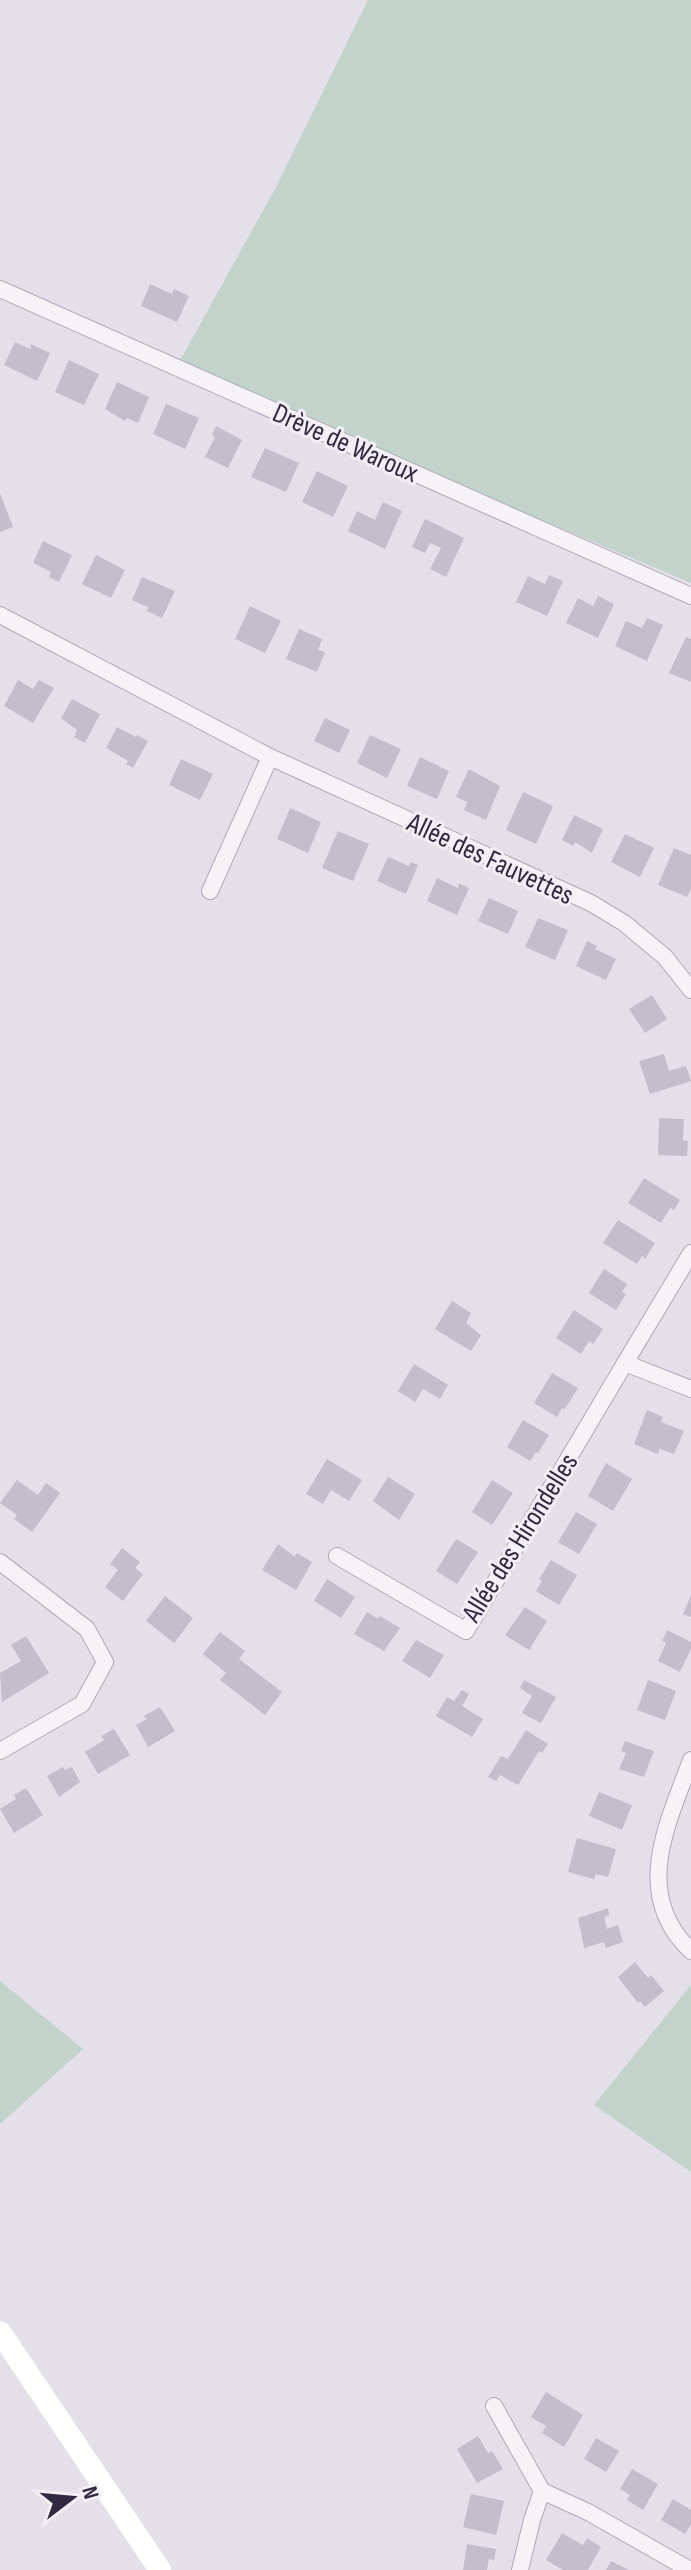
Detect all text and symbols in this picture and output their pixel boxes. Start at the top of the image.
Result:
street label: Drève de Waroux [268,397,424,490]
street label: Allée des Fauvettes [401,806,579,912]
street label: Allée des Hirondelles [455,1447,585,1629]
north arrow [32,2458,112,2538]
text: N [75,2484,104,2502]

